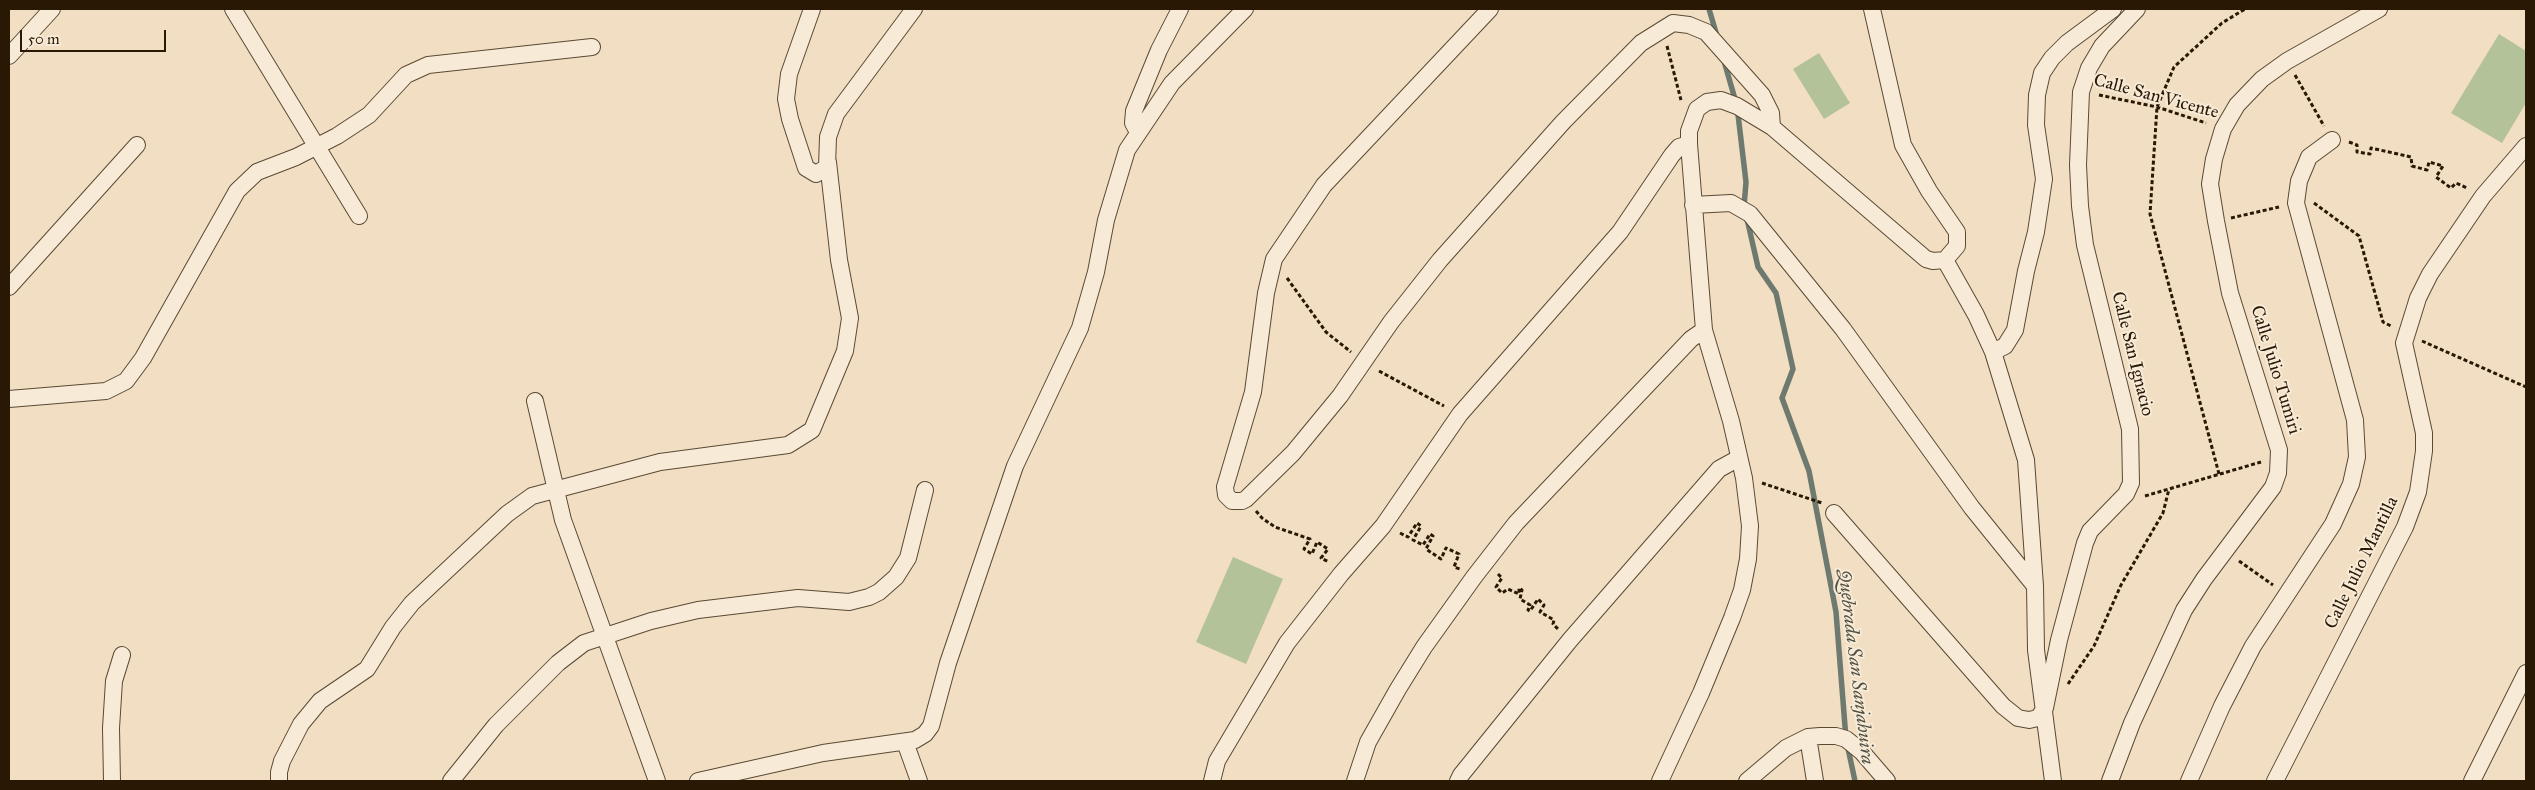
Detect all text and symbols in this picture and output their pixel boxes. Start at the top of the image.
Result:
scale bar [22,20,169,52]
text: 50 m [28,30,60,48]
street label: Calle San Vicente [2091,70,2221,124]
street label: Calle San Ignacio [2106,290,2158,418]
street label: Calle Julio Tumiri [2245,303,2305,437]
street label: Calle Julio Mantilla [2321,493,2403,633]
water label: Quebrada San Sanjahuira [1832,568,1878,766]

